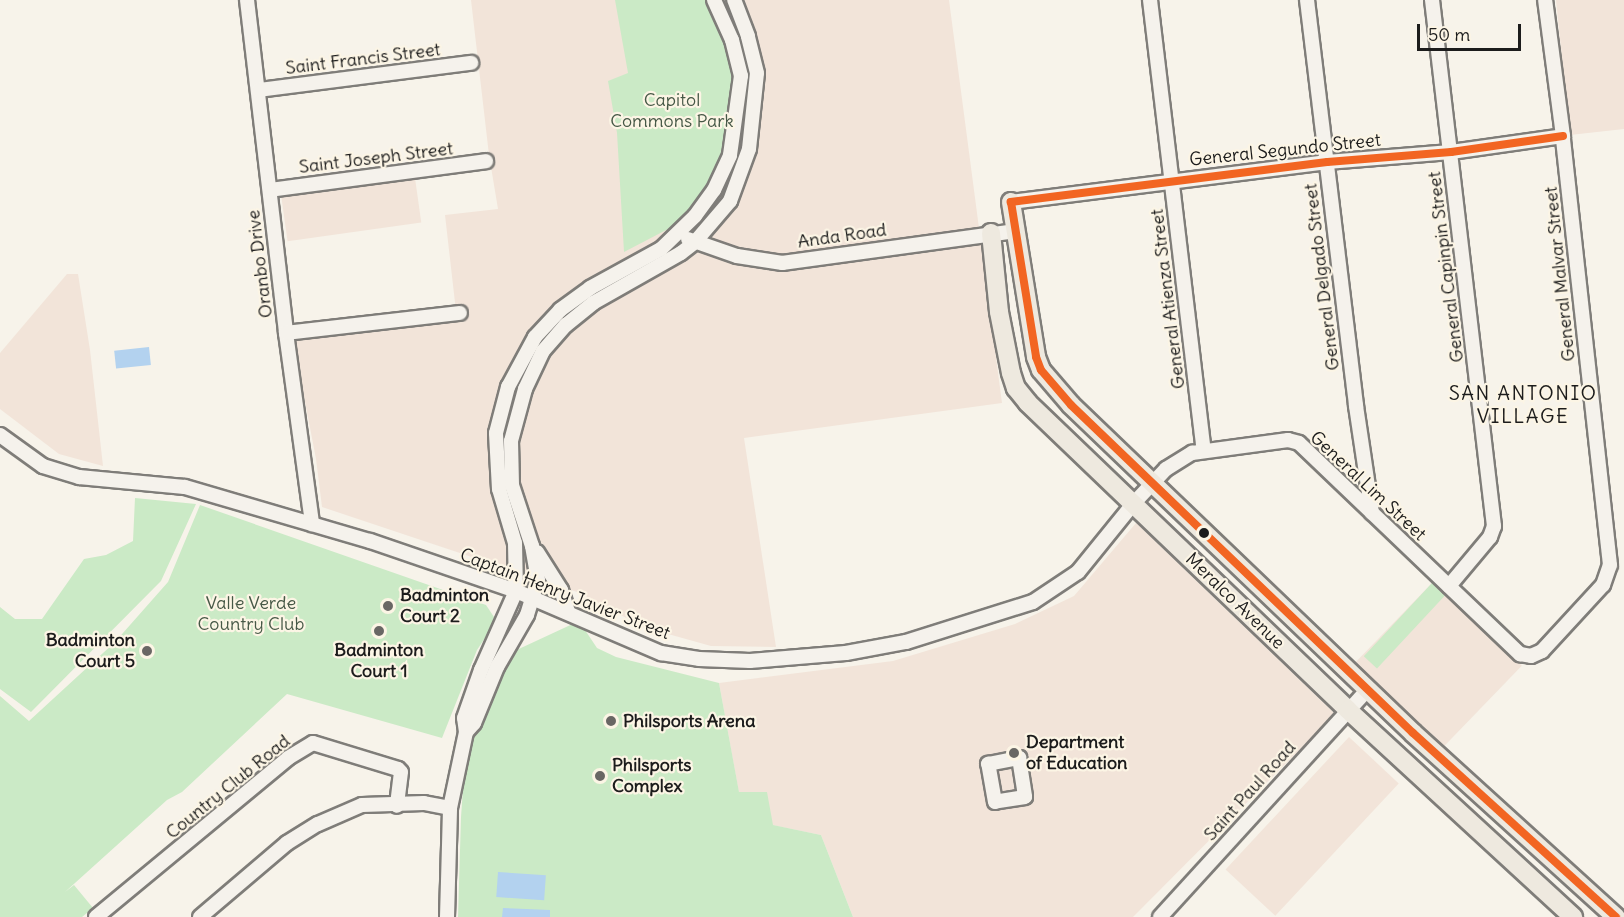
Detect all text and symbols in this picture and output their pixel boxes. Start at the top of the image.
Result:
scale bar [1420,12,1524,50]
text: 50 m [1428,23,1470,46]
street label: Saint Francis Street [284,39,442,79]
park label: Capitol Commons Park [610,90,734,132]
street label: General Segundo Street [1188,129,1382,171]
street label: Saint Joseph Street [298,138,454,178]
street label: General Capinpin Street [1424,170,1468,364]
street label: General Delgado Street [1300,182,1344,372]
street label: General Malvar Street [1540,185,1580,363]
street label: General Atienza Street [1146,208,1190,390]
street label: Oranbo Drive [243,209,277,319]
street label: Anda Road [796,219,888,253]
district label: SAN ANTONIO VILLAGE [1449,381,1597,428]
street label: General Lim Street [1306,427,1430,545]
unlabelled marker [1198,527,1210,539]
street label: Captain Henry Javier Street [457,544,673,644]
street label: Meralco Avenue [1181,548,1289,654]
place label: Badminton Court 2 [400,585,489,628]
park label: Valle Verde Country Club [198,593,304,636]
marker: Badminton Court 2 [381,599,395,613]
marker: Badminton Court 1 [372,624,386,638]
place label: Badminton Court 5 [46,630,135,672]
place label: Badminton Court 1 [334,640,424,682]
marker: Badminton Court 5 [140,644,154,658]
place label: Philsports Arena [623,710,755,732]
marker: Philsports Arena [604,714,618,728]
street label: Country Club Road [162,730,294,844]
place label: Department of Education [1026,732,1127,774]
street label: Saint Paul Road [1200,737,1300,845]
marker: Department of Education [1007,746,1021,760]
place label: Philsports Complex [612,755,691,798]
marker: Philsports Complex [593,769,607,783]

